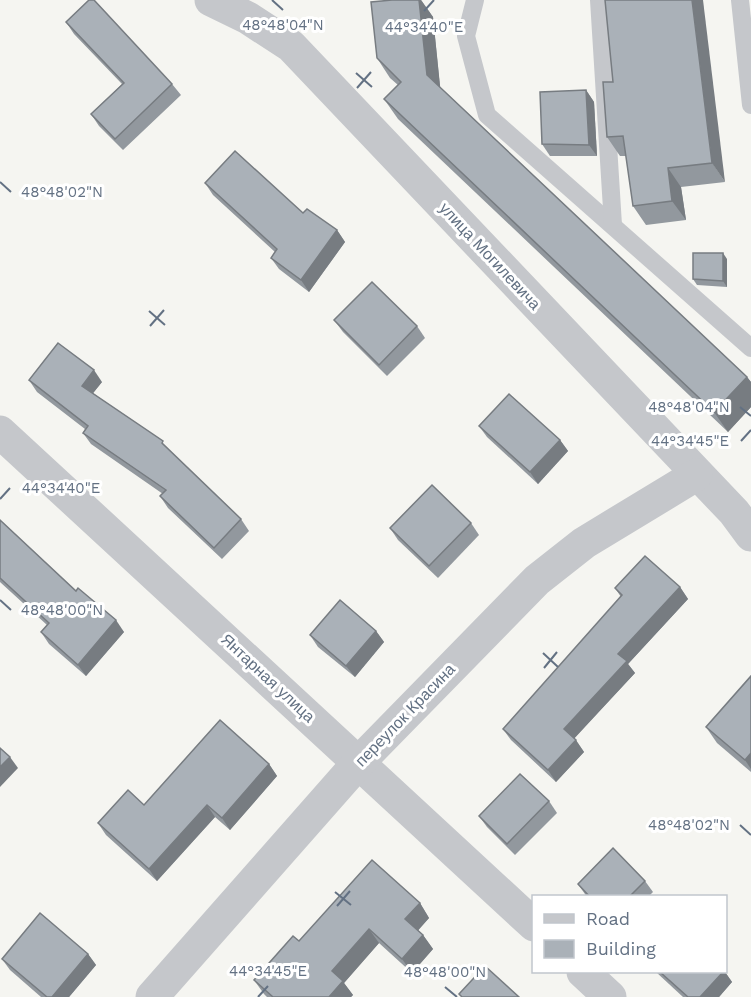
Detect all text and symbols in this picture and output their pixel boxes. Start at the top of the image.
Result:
text: 48°48'04"N [242,16,324,34]
text: 44°34'40"E [385,18,463,36]
text: 48°48'02"N [21,183,103,201]
street label: улица Могилевича [435,198,545,314]
text: 48°48'04"N [648,398,730,416]
text: 44°34'45"E [651,432,729,450]
text: 44°34'40"E [22,479,100,497]
text: 48°48'00"N [21,601,103,619]
street label: Янтарная улица [217,630,319,726]
street label: переулок Красина [351,660,459,770]
text: 48°48'02"N [648,816,730,834]
legend [532,895,727,973]
text: Road [586,908,630,929]
text: Building [586,938,656,959]
text: 44°34'45"E [229,962,307,980]
text: 48°48'00"N [404,963,486,981]

